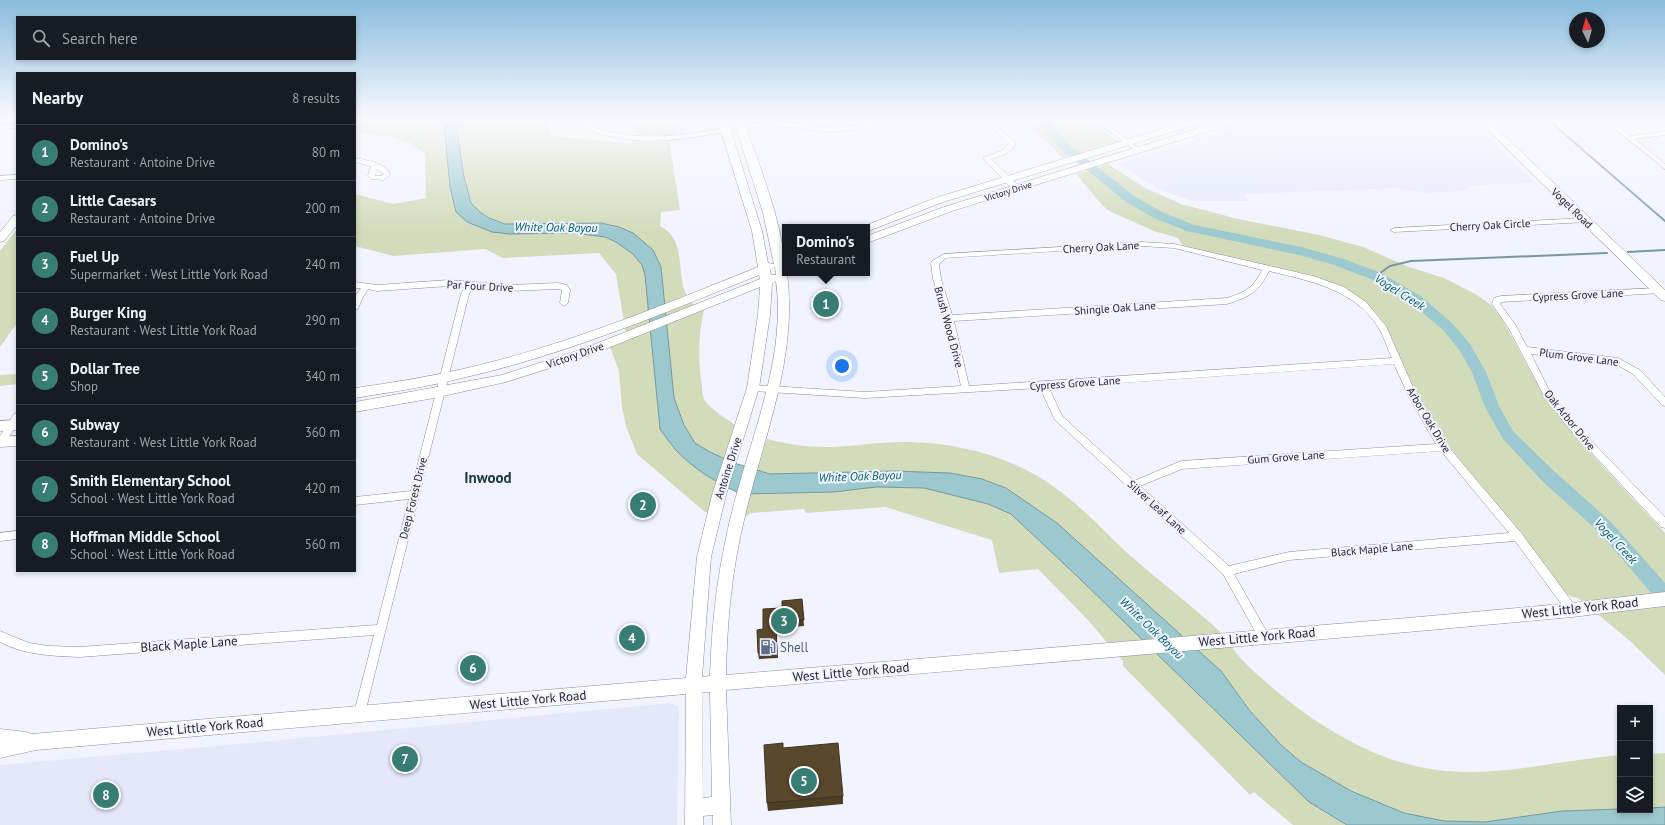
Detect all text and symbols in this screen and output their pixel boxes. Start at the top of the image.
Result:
north arrow [1569,12,1605,48]
search box [16,16,356,60]
icon: search [30,27,52,49]
text: Search here [62,29,138,48]
text: Nearby [32,87,83,109]
text: 8 results [292,90,340,107]
text: Domino's [70,135,128,154]
text: 1 [41,144,49,161]
text: 80 m [312,144,340,161]
text: Restaurant · Antoine Drive [70,154,215,171]
street label: Victory Drive [982,178,1033,204]
street label: Vogel Road [1548,184,1596,231]
text: Little Caesars [70,191,156,210]
text: 2 [41,200,49,217]
text: 200 m [305,200,340,217]
text: Restaurant · Antoine Drive [70,210,215,227]
street label: Cherry Oak Circle [1449,216,1531,234]
water label: White Oak Bayou [514,219,598,235]
popup [782,224,870,276]
text: Domino's [796,232,854,251]
street label: Cherry Oak Lane [1062,238,1140,256]
text: Fuel Up [70,247,119,266]
text: Restaurant [796,251,856,268]
text: 3 [41,256,49,273]
text: 240 m [305,256,340,273]
text: Supermarket · West Little York Road [70,266,268,283]
water label: Vogel Creek [1372,271,1429,314]
street label: Par Four Drive [446,277,514,295]
street label: Brush Wood Drive [931,285,967,369]
street label: Cypress Grove Lane [1532,286,1624,304]
pin: 1 [813,289,839,319]
street label: Shingle Oak Lane [1074,298,1157,318]
text: Burger King [70,303,146,322]
text: 4 [41,312,49,329]
text: 290 m [305,312,340,329]
text: Restaurant · West Little York Road [70,322,257,339]
street label: Victory Drive [544,339,606,372]
street label: Plum Grove Lane [1539,345,1620,369]
your location [832,356,852,376]
text: Dollar Tree [70,359,140,378]
text: 5 [41,368,49,385]
text: 340 m [305,368,340,385]
street label: Cypress Grove Lane [1029,373,1121,393]
text: Shop [70,378,98,395]
street label: Arbor Oak Drive [1404,385,1454,456]
street label: Oak Arbor Drive [1541,387,1599,453]
text: Subway [70,415,119,434]
text: 6 [41,424,49,441]
text: 360 m [305,424,340,441]
text: Restaurant · West Little York Road [70,434,257,451]
street label: Antoine Drive [711,435,745,501]
street label: Gum Grove Lane [1247,447,1325,467]
street label: Deep Forest Drive [396,455,430,540]
water label: White Oak Bayou [818,467,902,485]
district label: Inwood [464,468,512,487]
text: Smith Elementary School [70,471,231,490]
street label: Silver Leaf Lane [1125,477,1190,537]
text: 7 [41,480,49,497]
text: 420 m [305,480,340,497]
text: School · West Little York Road [70,490,235,507]
pin: 2 [630,490,656,520]
water label: Vogel Creek [1591,515,1641,567]
text: Hoffman Middle School [70,527,220,546]
text: 8 [41,536,49,553]
text: 560 m [305,536,340,553]
street label: Black Maple Lane [1330,538,1414,560]
text: School · West Little York Road [70,546,235,563]
street label: West Little York Road [1521,593,1639,623]
water label: White Oak Bayou [1117,594,1187,662]
pin: 3 [771,606,797,636]
pin: 4 [619,623,645,653]
street label: West Little York Road [1198,623,1316,651]
street label: Black Maple Lane [140,632,238,656]
fuel station icon: Shell [759,638,777,656]
place label: Shell [780,639,808,656]
pin: 6 [460,653,486,683]
street label: West Little York Road [792,658,910,686]
street label: West Little York Road [469,686,587,714]
map controls [1617,705,1653,813]
button: + [1617,705,1653,741]
street label: West Little York Road [146,713,264,741]
button: − [1617,741,1653,777]
pin: 7 [392,744,418,774]
pin: 5 [791,766,817,796]
button: layers [1617,777,1653,813]
pin: 8 [93,780,119,810]

